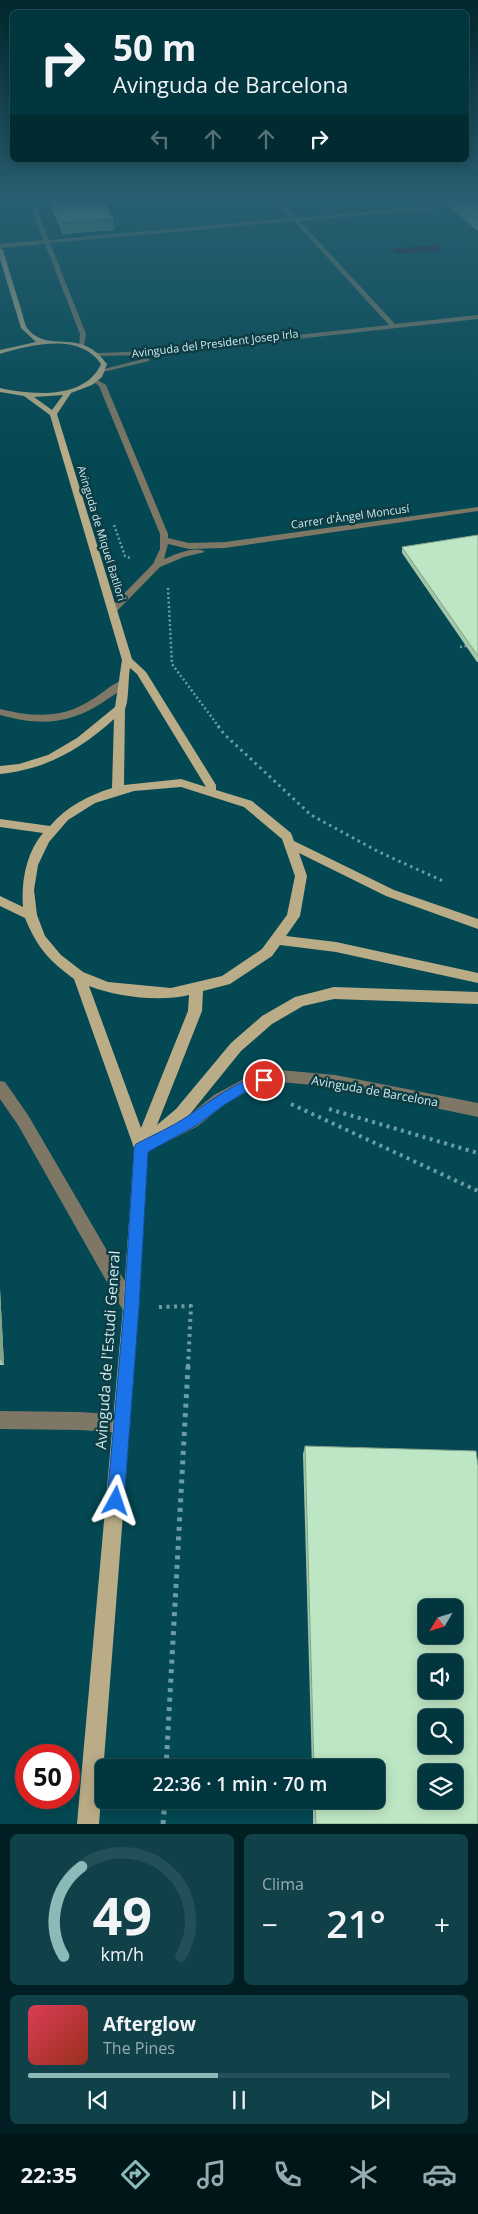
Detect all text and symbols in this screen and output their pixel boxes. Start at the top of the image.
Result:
text: 50 m [113,24,196,71]
icon: right [30,30,95,95]
text: Avinguda de Barcelona [113,69,348,99]
icon: left [146,125,174,153]
icon: ahead [199,125,227,153]
icon: ahead [252,125,280,153]
icon: right [305,125,333,153]
street label: Avinguda del President Josep Irla [131,325,299,361]
street label: Avinguda de Miquel Batllori [74,464,130,602]
street label: Carrer d'Àngel Moncusí [290,500,410,532]
pin [243,1059,285,1101]
icon: arrive [250,1066,278,1094]
street label: Avinguda de Barcelona [310,1071,440,1111]
street label: Avinguda de l'Estudi General [90,1250,124,1450]
position arrow [89,1474,141,1526]
north arrow [418,1599,462,1644]
map controls [418,1599,463,1809]
button: sound [418,1654,463,1699]
button: search [418,1709,463,1754]
speed limit sign: 50 [15,1744,80,1809]
button: layers [418,1764,463,1809]
text: 22:36 · 1 min · 70 m [153,1771,327,1797]
text: Clima [262,1873,304,1895]
text: 49 [92,1879,152,1950]
text: 21° [326,1897,386,1949]
text: − [262,1905,278,1943]
text: + [434,1905,450,1943]
text: km/h [100,1942,144,1966]
text: Afterglow [103,2011,196,2037]
text: The Pines [103,2037,175,2059]
icon: previous [84,2086,112,2114]
icon: pause [225,2086,253,2114]
icon: next [366,2086,394,2114]
icon: directions [118,2157,153,2192]
icon: music [194,2157,229,2192]
icon: phone [270,2157,305,2192]
icon: climate [346,2157,381,2192]
icon: car [422,2157,457,2192]
text: 22:35 [21,2159,77,2189]

